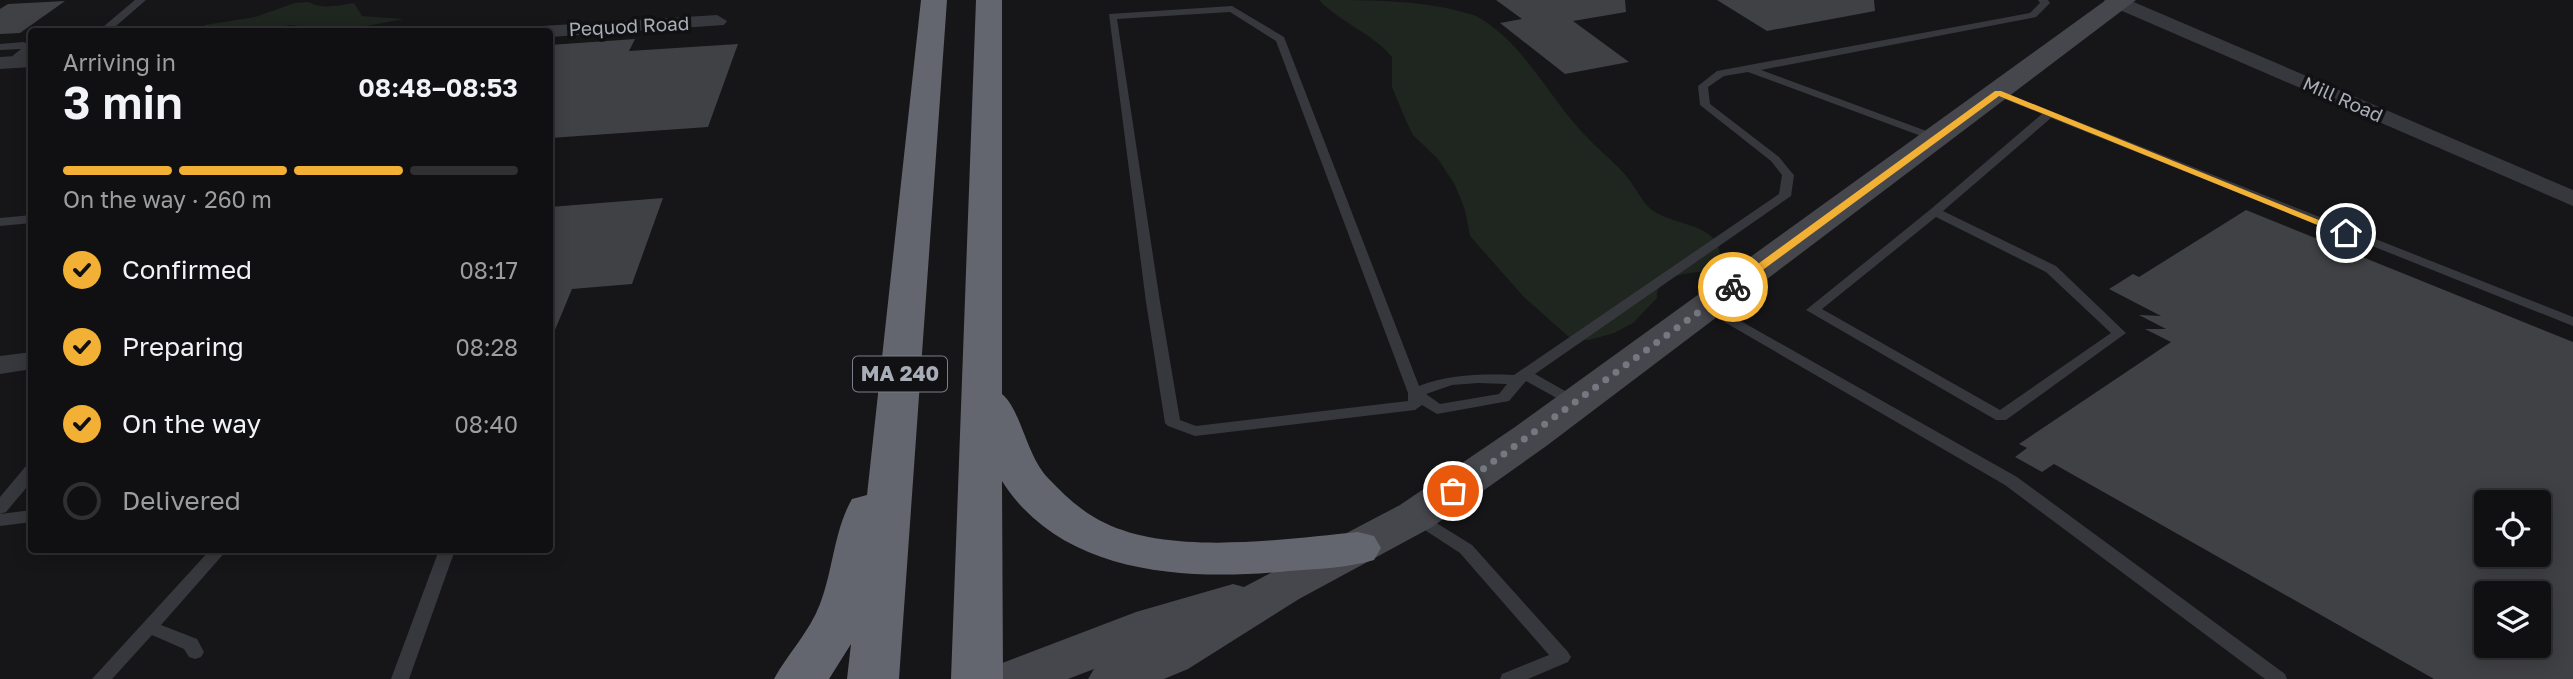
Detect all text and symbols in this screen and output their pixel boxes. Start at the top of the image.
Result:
street label: Pequod Road [568,11,690,40]
text: Arriving in [63,48,176,76]
street label: Mill Road [2300,71,2387,126]
text: 08:48–08:53 [358,72,518,103]
text: 3 min [63,74,183,129]
text: On the way · 260 m [63,185,272,213]
pin [2316,203,2376,263]
icon: home [2327,214,2365,252]
icon: check [63,251,101,289]
courier [1698,252,1768,322]
text: Confirmed [122,254,252,285]
text: 08:17 [459,256,518,284]
icon: bike [1714,268,1752,306]
icon: check [63,328,101,366]
text: Preparing [122,331,244,362]
text: 08:28 [455,333,518,361]
road number: MA 240 [853,356,947,392]
icon: check [63,405,101,443]
text: On the way [122,408,261,439]
text: 08:40 [455,410,518,438]
pin [1423,461,1483,521]
icon: bag [1434,472,1472,510]
text: Delivered [122,485,241,516]
map controls [2474,490,2551,658]
button: locate [2474,490,2551,567]
button: layers [2474,581,2551,658]

